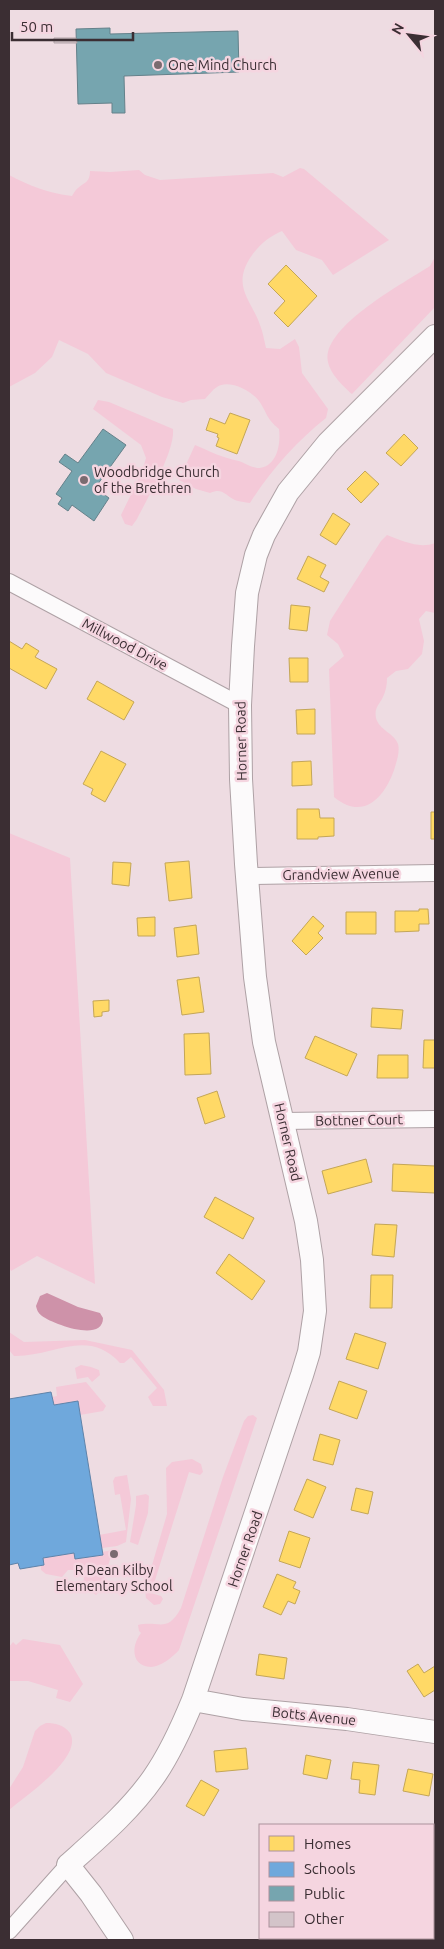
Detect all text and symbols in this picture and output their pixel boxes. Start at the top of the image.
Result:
scale bar [12,10,134,42]
north arrow [384,10,434,60]
text: 50 m [20,18,53,35]
text: N [388,20,407,37]
place label: One Mind Church [168,57,277,73]
marker: One Mind Church [152,59,164,71]
place label: Woodbridge Church of the Brethren [94,464,220,496]
marker: Woodbridge Church of the Brethren [78,474,90,486]
street label: Millwood Drive [79,615,171,673]
street label: Horner Road [232,701,250,781]
street label: Grandview Avenue [282,865,400,883]
street label: Horner Road [271,1101,305,1183]
street label: Bottner Court [315,1111,404,1129]
street label: Horner Road [224,1509,266,1589]
marker: R Dean Kilby Elementary School [108,1548,120,1560]
place label: R Dean Kilby Elementary School [55,1562,173,1594]
street label: Botts Avenue [271,1704,357,1728]
legend [259,1824,434,1939]
text: Homes [304,1835,351,1852]
text: Schools [304,1860,355,1877]
text: Public [304,1885,345,1902]
text: Other [304,1910,344,1927]

